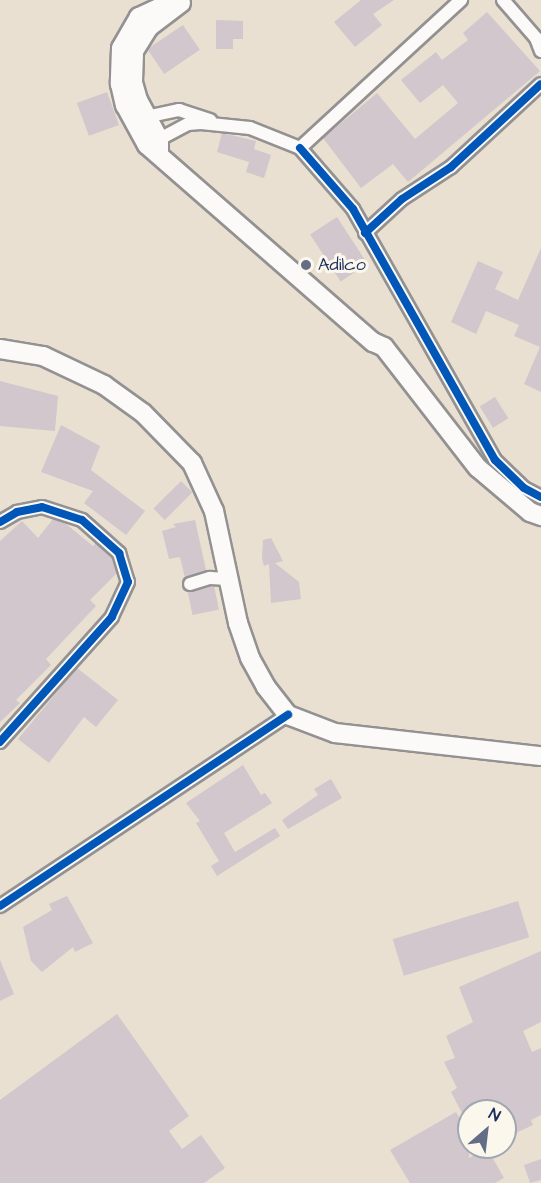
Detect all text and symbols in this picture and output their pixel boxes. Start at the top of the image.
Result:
place label: Adilco [318,254,366,276]
marker: Adilco [299,258,313,272]
north arrow [457,1099,517,1159]
text: N [485,1103,504,1127]

